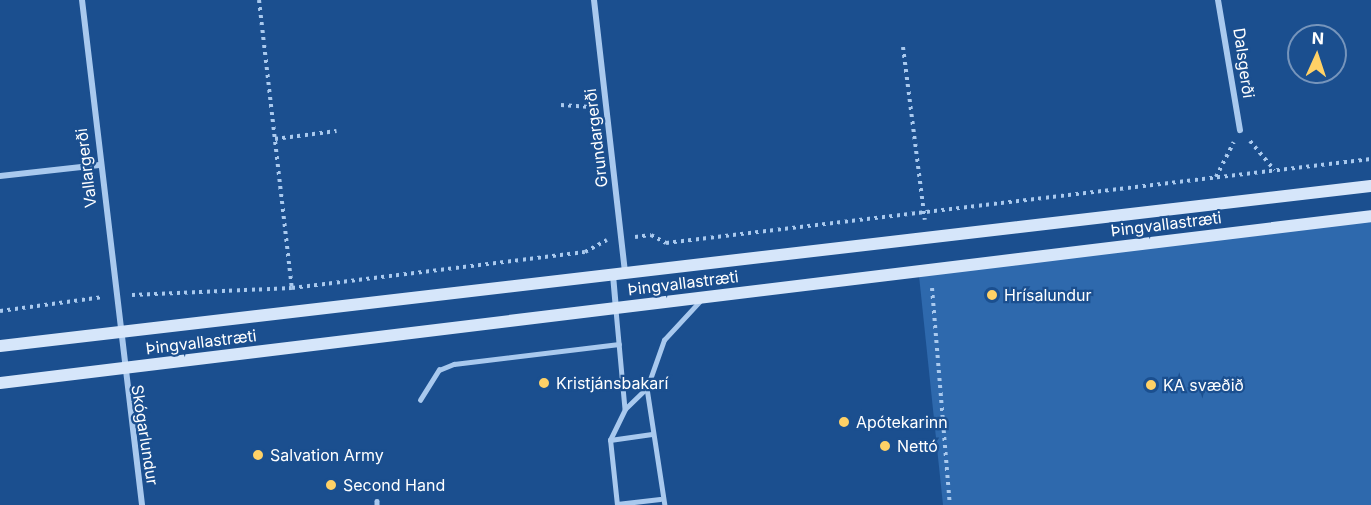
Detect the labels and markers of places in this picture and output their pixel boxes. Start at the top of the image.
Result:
place label: Hrísalundur [1004,285,1092,305]
marker: Hrísalundur [985,288,999,302]
place label: Kristjánsbakarí [556,373,668,393]
place label: KA svæðið [1163,375,1244,395]
marker: Kristjánsbakarí [537,376,551,390]
marker: KA svæðið [1144,378,1158,392]
place label: Apótekarinn [856,412,948,432]
marker: Apótekarinn [837,415,851,429]
place label: Nettó [897,436,938,456]
marker: Nettó [878,439,892,453]
place label: Salvation Army [270,445,384,465]
marker: Salvation Army [251,448,265,462]
place label: Second Hand [343,475,445,495]
marker: Second Hand [324,478,338,492]

